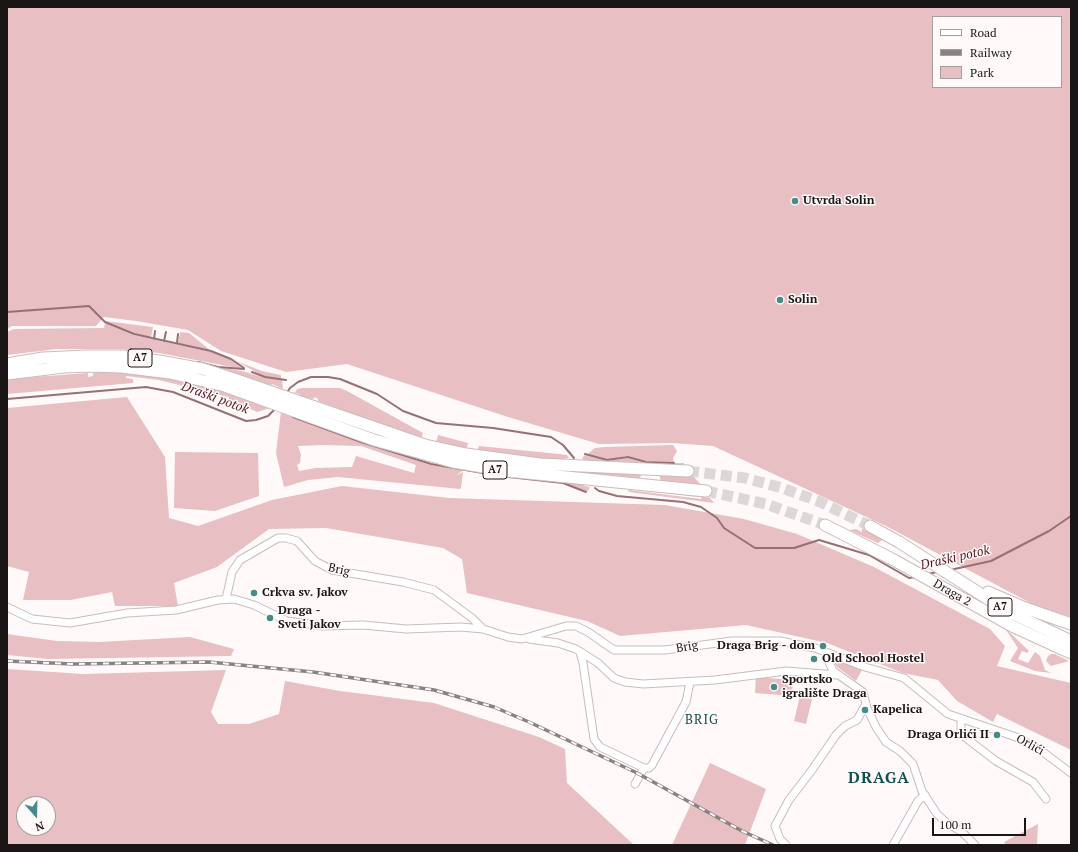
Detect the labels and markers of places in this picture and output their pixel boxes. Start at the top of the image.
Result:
place label: Utvrda Solin [803,194,875,208]
marker: Utvrda Solin [790,196,800,206]
place label: Solin [788,293,818,307]
marker: Solin [775,295,785,305]
place label: Crkva sv. Jakov [262,586,348,600]
marker: Crkva sv. Jakov [249,588,259,598]
place label: Draga - Sveti Jakov [278,604,341,632]
marker: Draga - Sveti Jakov [265,613,275,623]
place label: Draga Brig - dom [717,639,815,653]
marker: Draga Brig - dom [818,641,828,651]
place label: Old School Hostel [822,652,924,666]
marker: Old School Hostel [809,654,819,664]
place label: Sportsko igralište Draga [782,673,867,701]
marker: Sportsko igralište Draga [769,682,779,692]
place label: Kapelica [873,703,922,717]
marker: Kapelica [860,705,870,715]
place label: Draga Orlići II [907,728,989,742]
marker: Draga Orlići II [992,730,1002,740]

